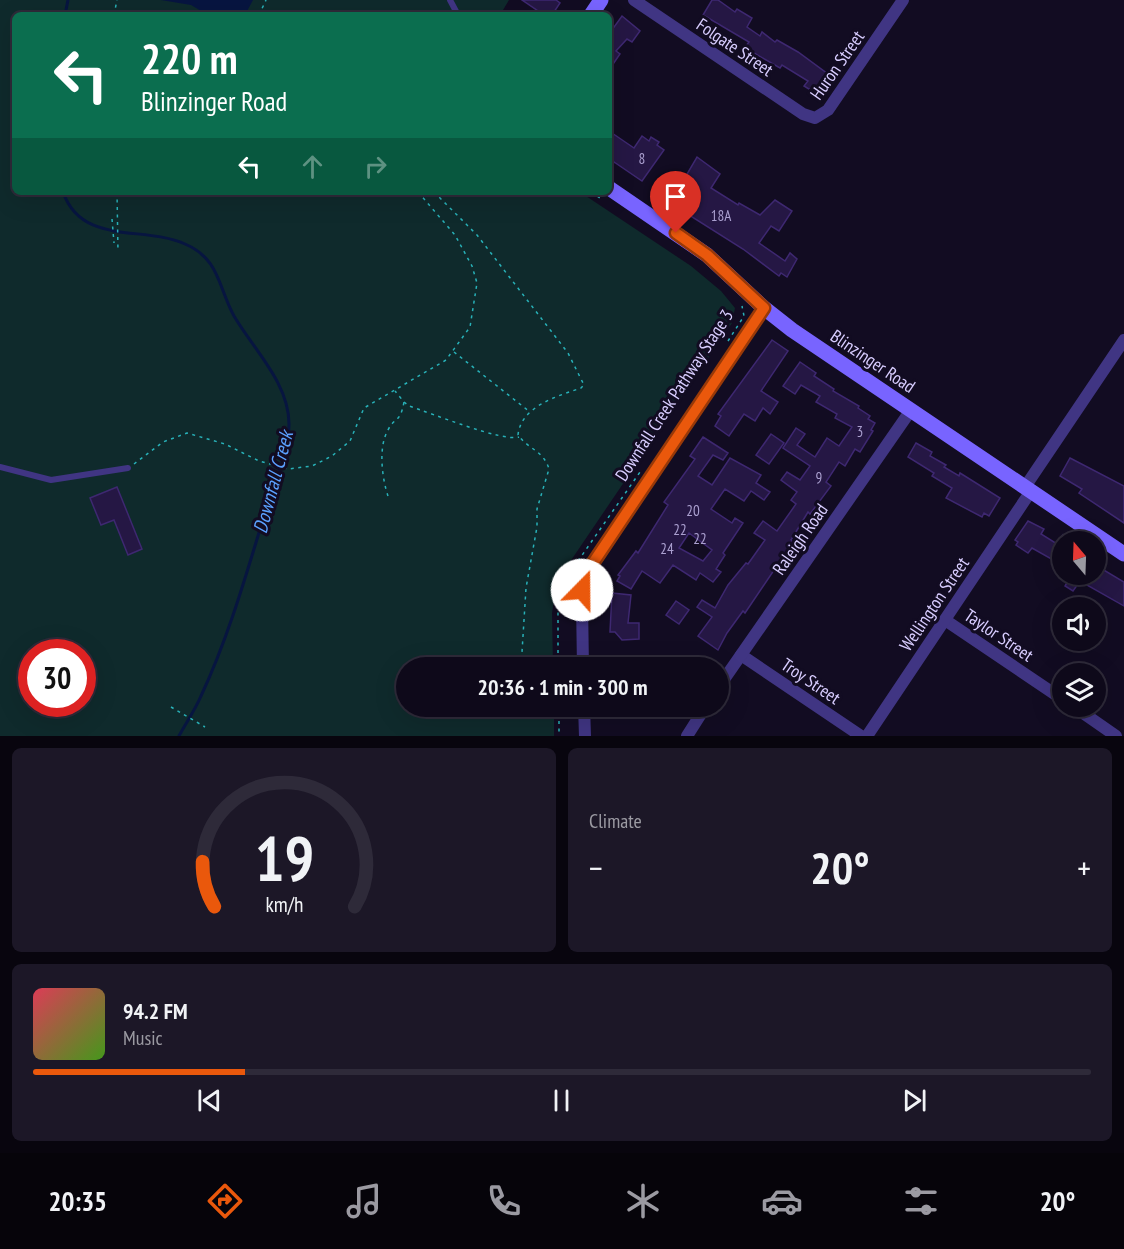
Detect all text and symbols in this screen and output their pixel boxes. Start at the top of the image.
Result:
street label: Folgate Street [692,13,778,81]
street label: Huron Street [805,26,869,104]
text: 220 m [141,31,238,86]
icon: left [42,36,120,114]
text: Blinzinger Road [141,84,287,118]
house number: 8 [639,149,645,168]
icon: left [233,150,266,183]
icon: ahead [296,150,329,183]
icon: right [359,150,392,183]
pin [650,171,701,233]
icon: arrive [659,180,692,213]
house number: 18A [711,206,732,225]
street label: Downfall Creek Pathway Stage 3 [610,305,738,485]
street label: Blinzinger Road [826,324,920,398]
house number: 3 [857,422,863,441]
water label: Downfall Creek [247,426,300,536]
house number: 9 [816,468,822,487]
street label: Raleigh Road [767,499,833,579]
house number: 20 [686,501,700,520]
house number: 22 [673,520,687,539]
house number: 22 [693,529,707,548]
north arrow [1052,531,1106,585]
map controls [1052,531,1106,717]
house number: 24 [660,539,674,558]
street label: Wellington Street [894,553,974,655]
position arrow [550,558,614,622]
button: sound [1052,597,1106,651]
street label: Taylor Street [960,604,1038,666]
speed limit sign: 30 [18,639,96,717]
street label: Troy Street [777,653,845,709]
button: layers [1052,663,1106,717]
text: 20:36 · 1 min · 300 m [477,673,648,701]
text: Climate [589,808,642,834]
text: 19 [254,817,314,898]
text: 20° [810,838,870,896]
text: − [589,846,603,889]
text: + [1077,846,1091,889]
text: km/h [265,890,303,918]
text: 94.2 FM [123,997,188,1025]
text: Music [123,1025,163,1051]
icon: previous [193,1084,226,1117]
icon: pause [545,1084,578,1117]
icon: next [898,1084,931,1117]
icon: directions [204,1180,246,1222]
icon: music [343,1180,385,1222]
icon: phone [483,1180,525,1222]
icon: climate [622,1180,664,1222]
icon: car [761,1180,803,1222]
icon: filters [900,1180,942,1222]
text: 20:35 [49,1184,107,1218]
text: 20° [1040,1184,1075,1218]

